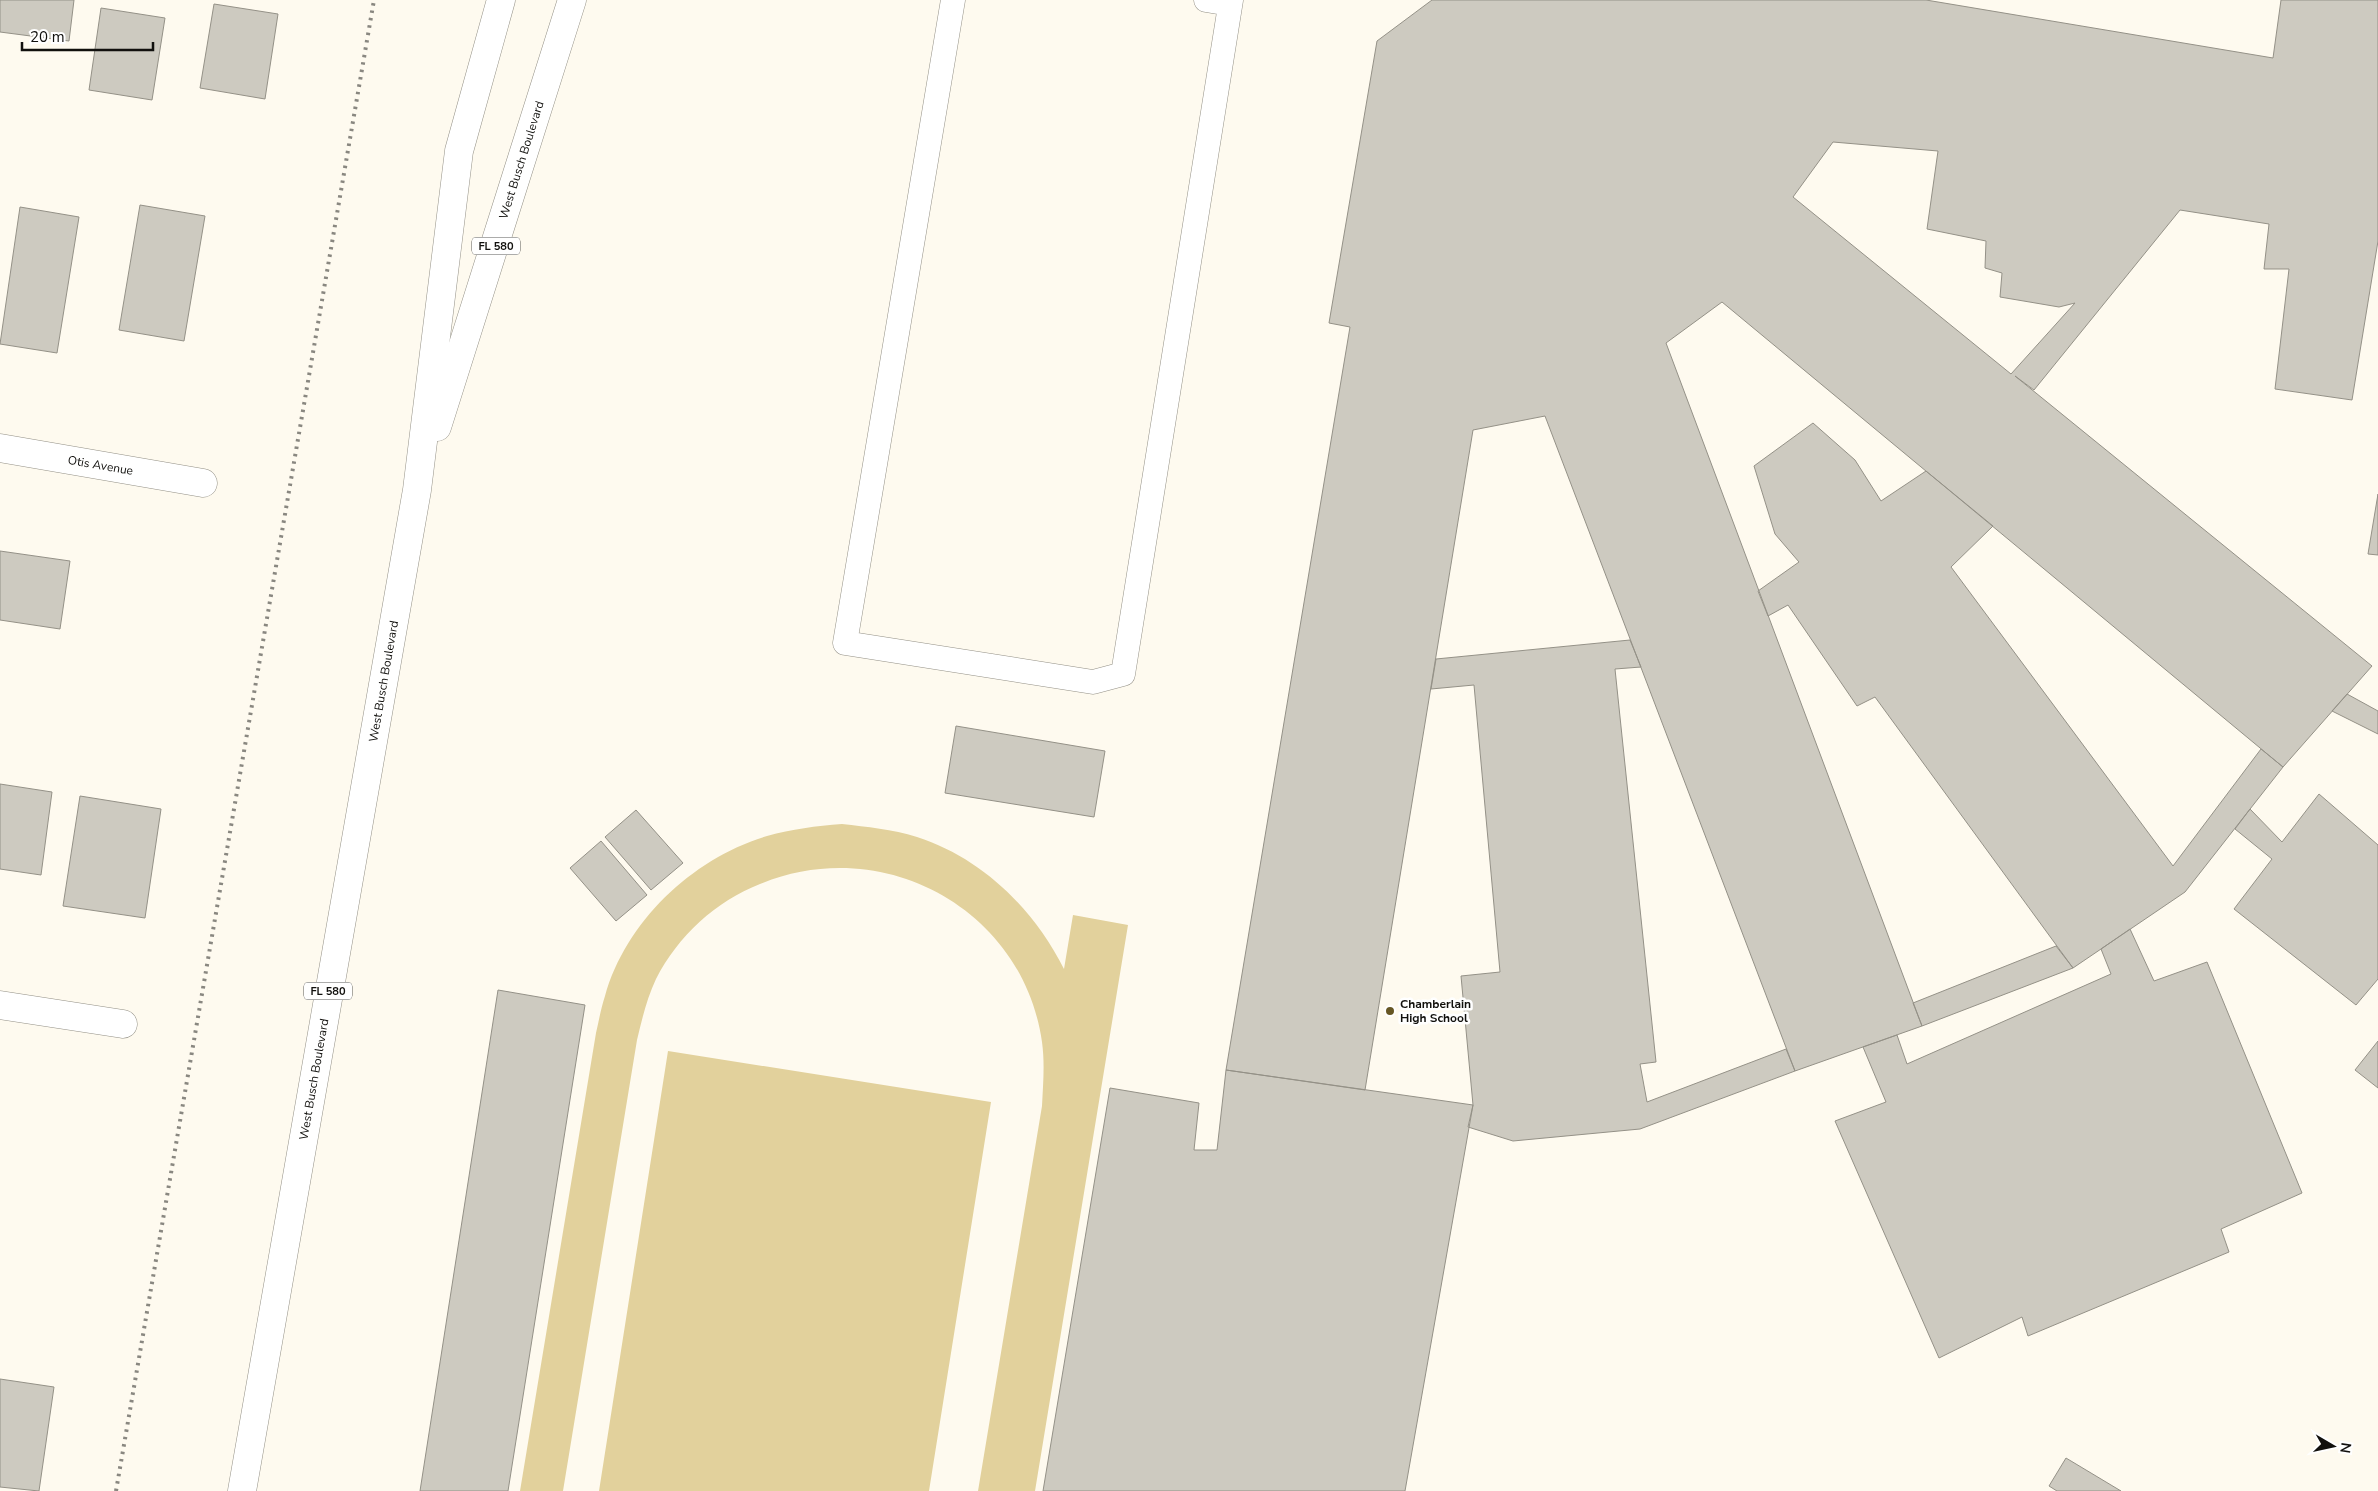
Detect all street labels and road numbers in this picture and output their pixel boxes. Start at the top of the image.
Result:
street label: West Busch Boulevard [495,99,548,221]
road number: FL 580 [472,238,520,255]
street label: Otis Avenue [67,452,134,479]
street label: West Busch Boulevard [365,619,402,743]
road number: FL 580 [304,982,352,999]
street label: West Busch Boulevard [296,1017,332,1141]

